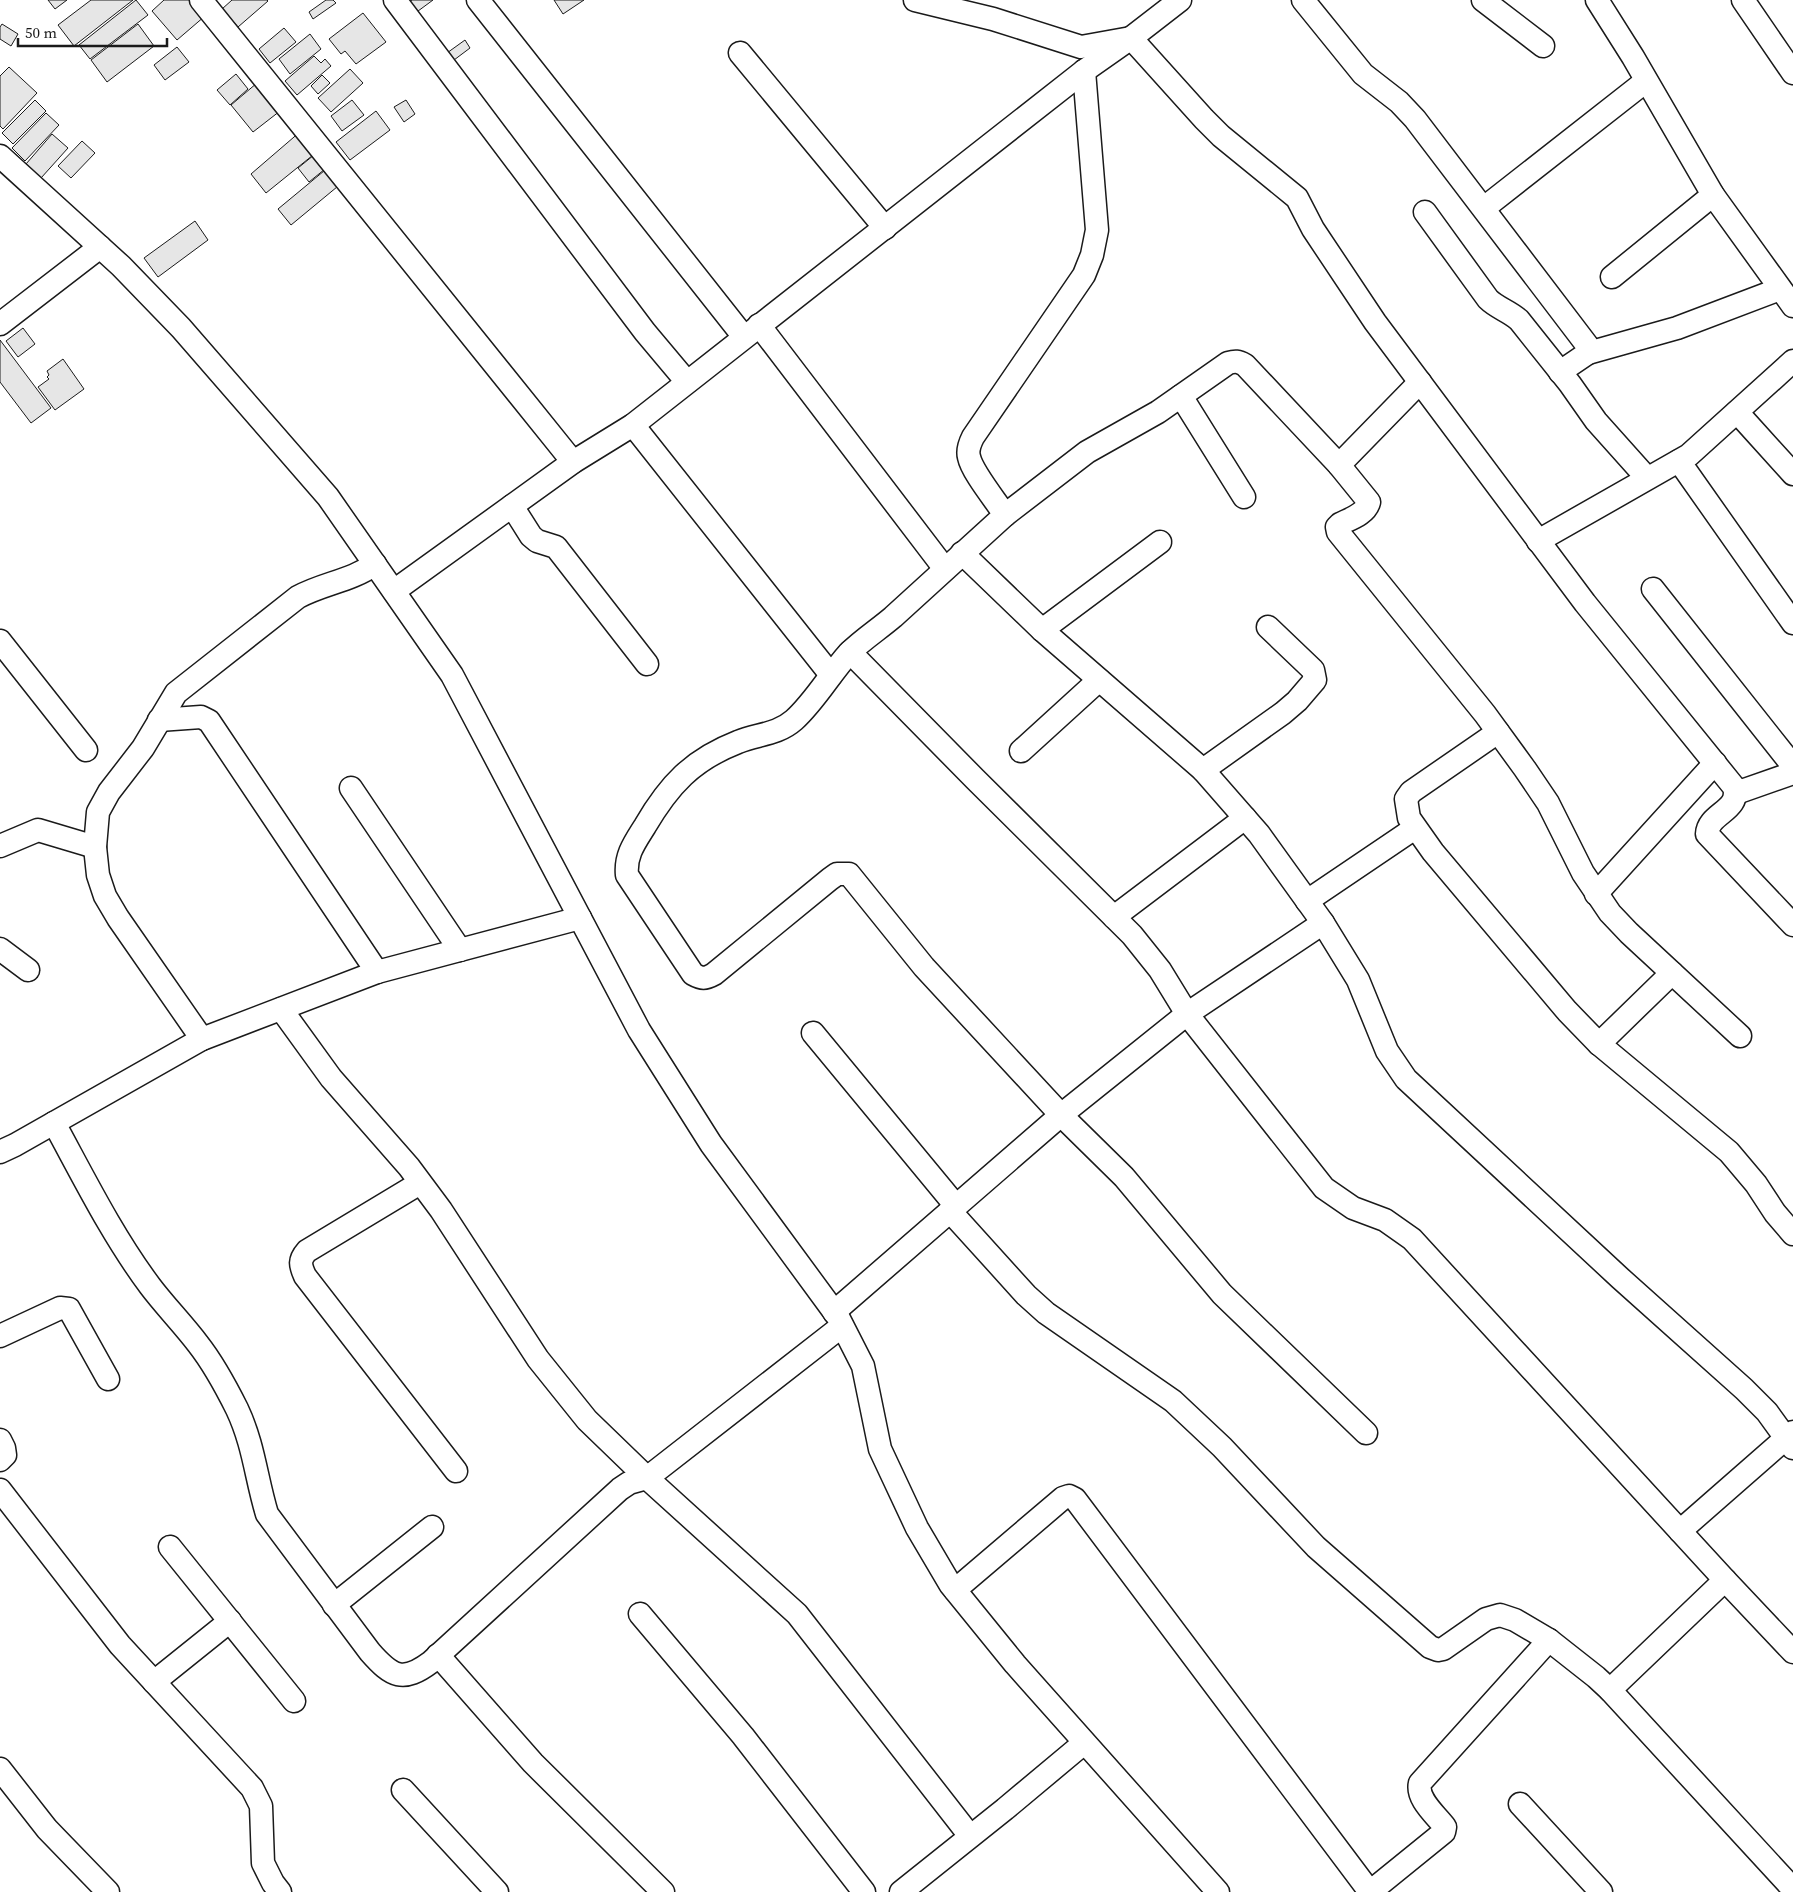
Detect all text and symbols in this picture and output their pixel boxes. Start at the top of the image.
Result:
scale bar [18,15,166,47]
text: 50 m [25,22,57,43]

